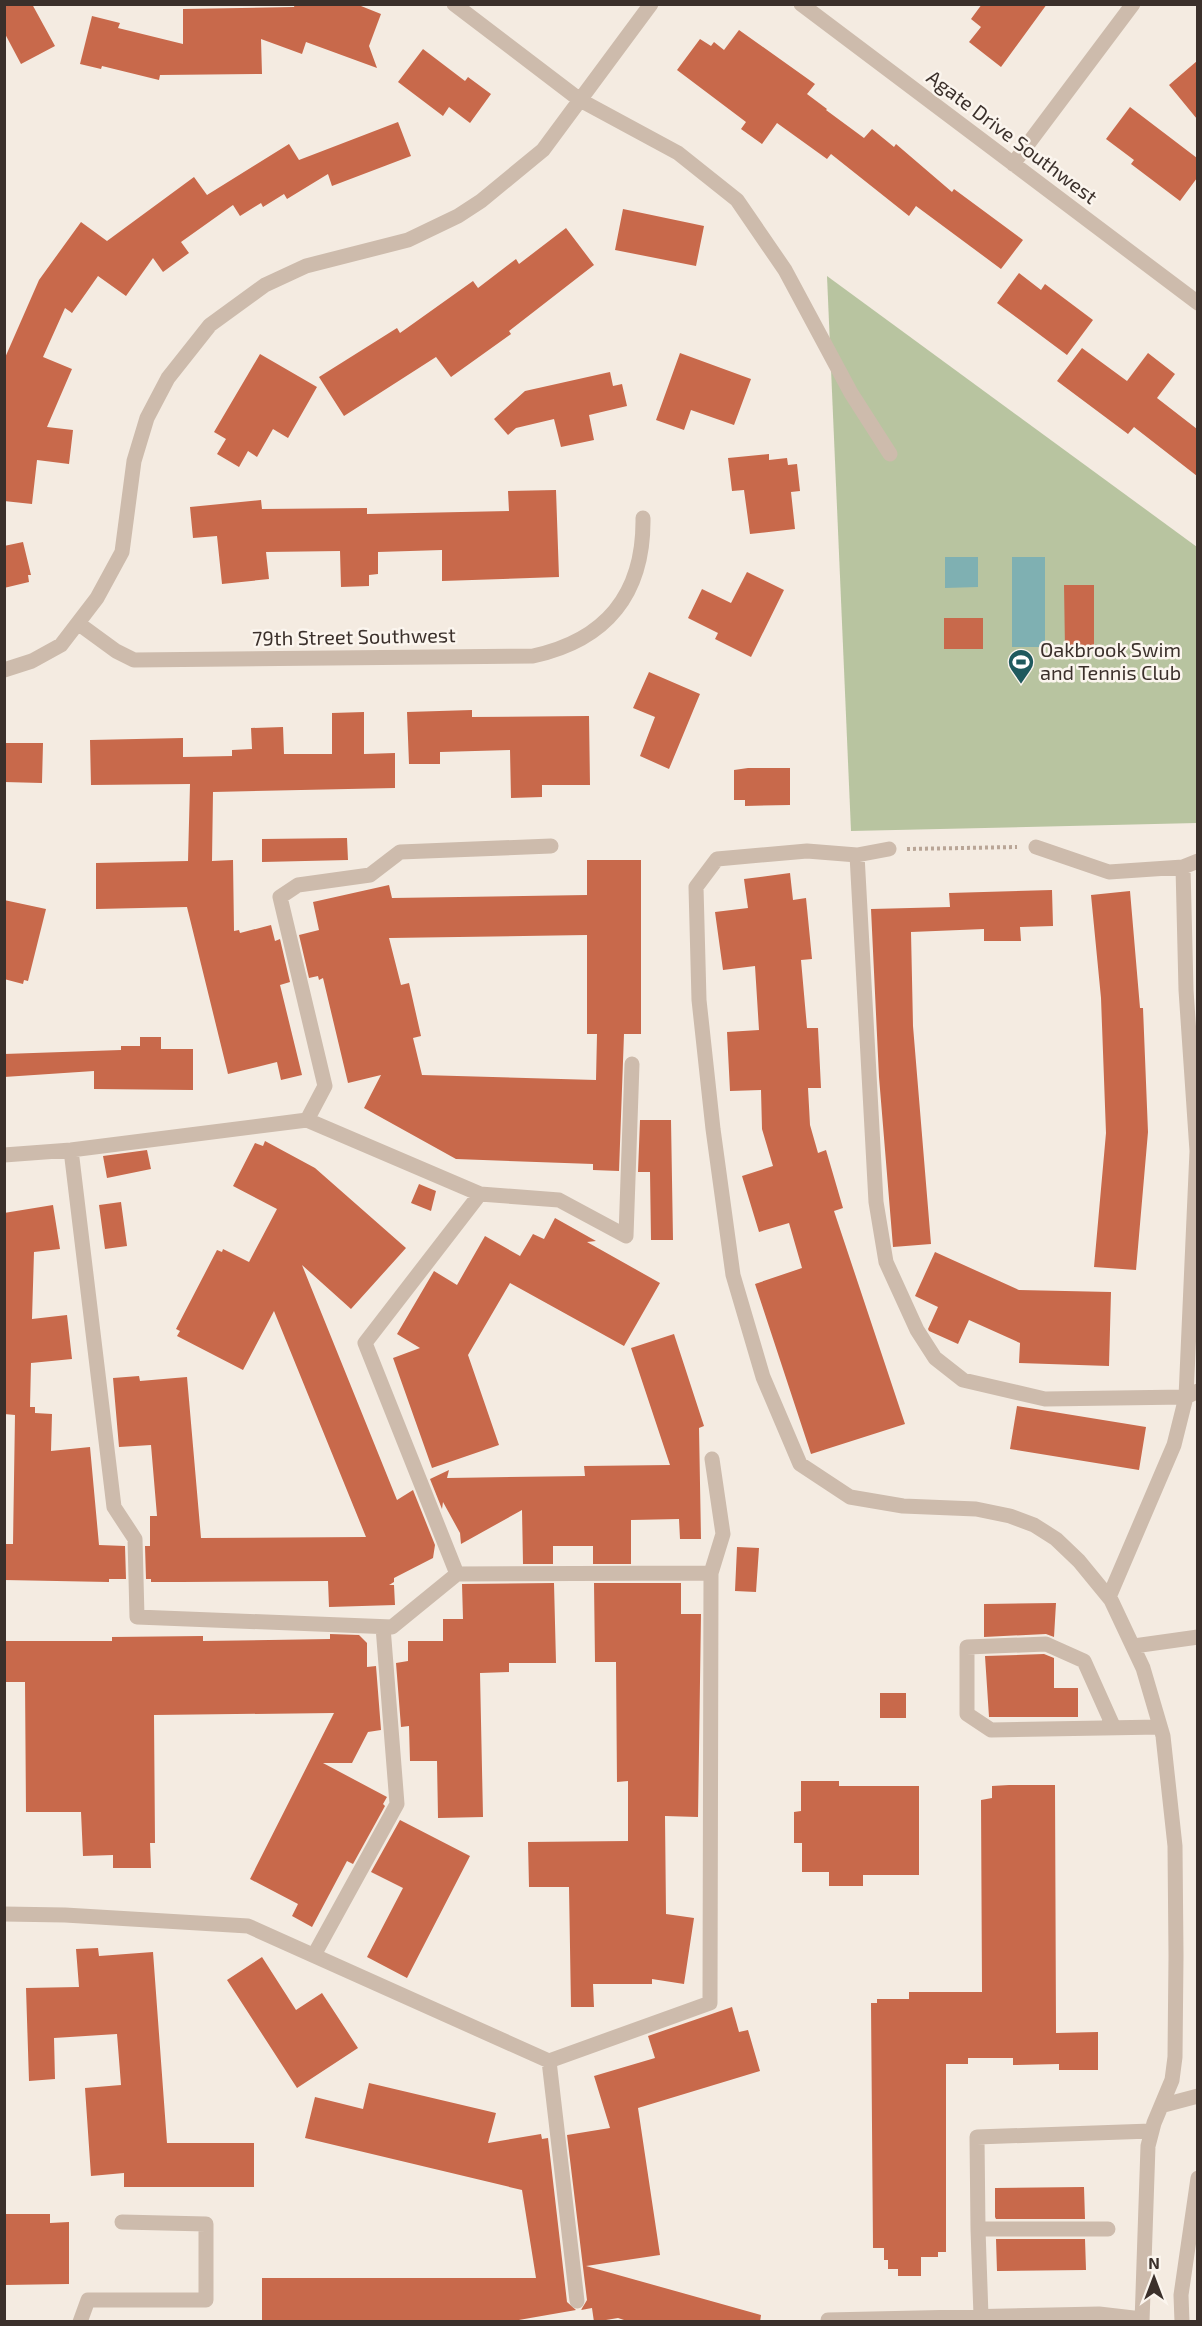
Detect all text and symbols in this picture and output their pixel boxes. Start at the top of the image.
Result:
street label: Agate Drive Southwest [923,64,1103,208]
street label: 79th Street Southwest [252,622,456,650]
place label: Oakbrook Swim and Tennis Club [1040,637,1181,684]
sports icon: Oakbrook Swim and Tennis Club [1006,647,1036,685]
north arrow [1124,2248,1184,2308]
text: N [1148,2253,1160,2272]

